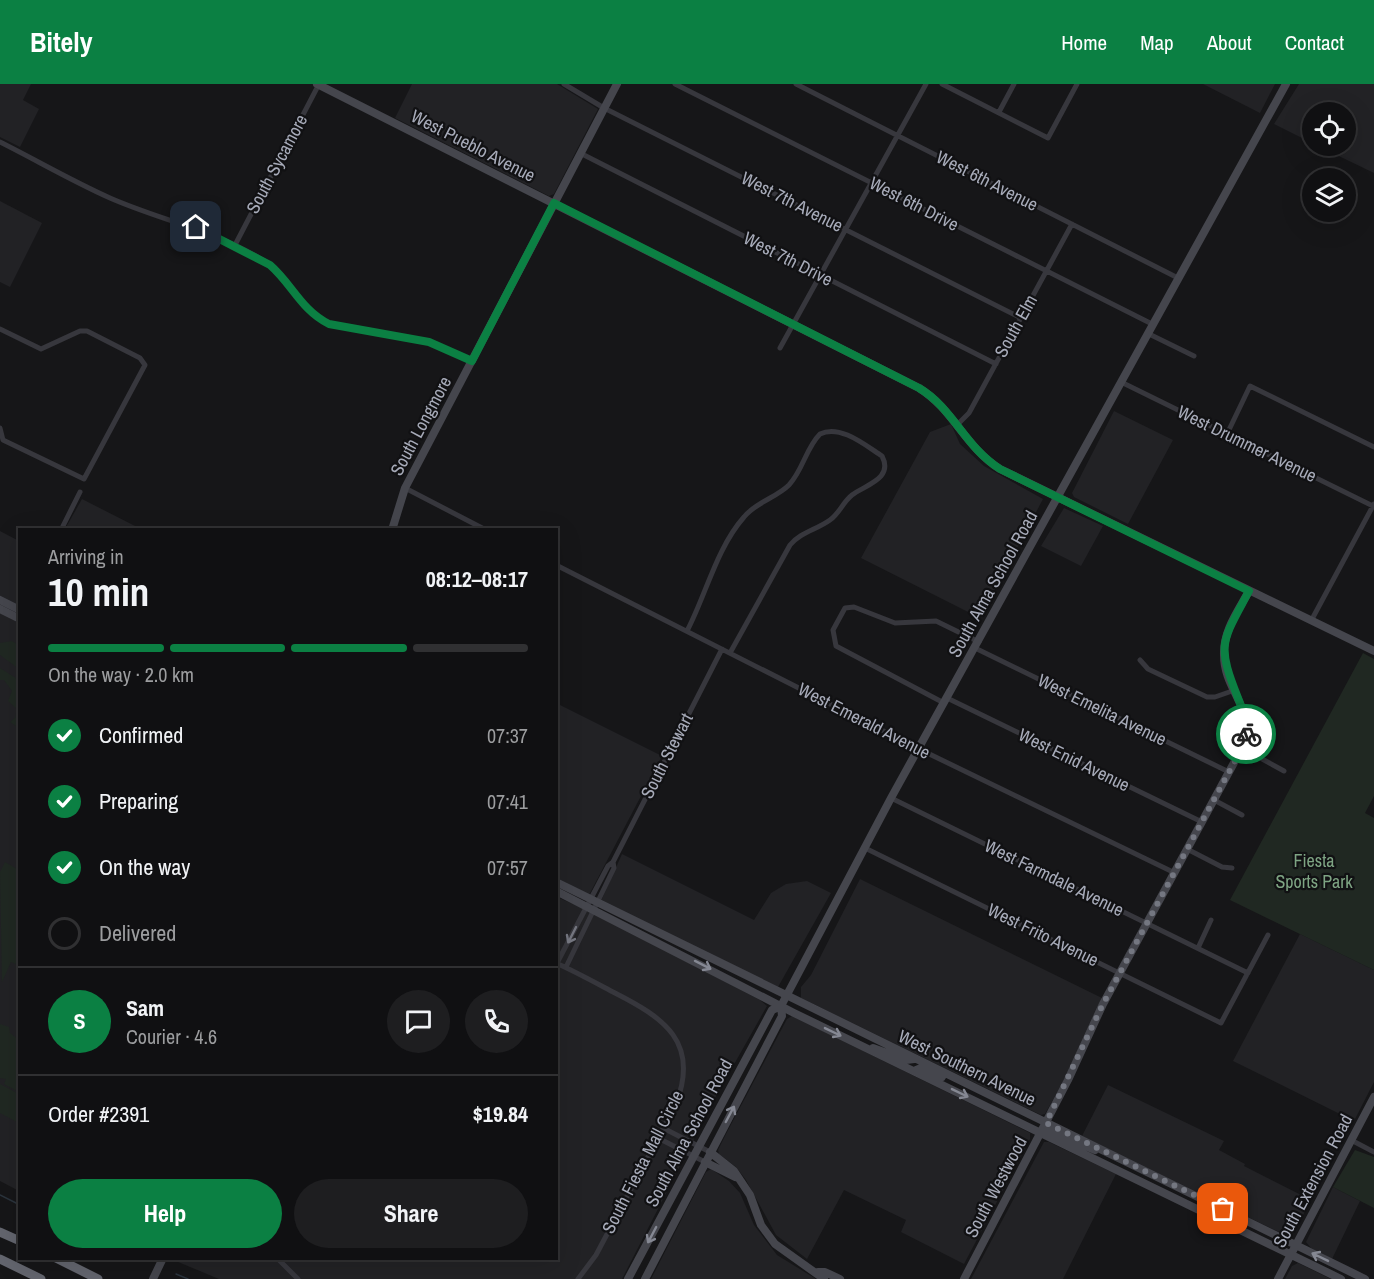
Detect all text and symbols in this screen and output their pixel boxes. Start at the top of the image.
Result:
text: Bitely [30,23,93,61]
text: Home [1061,28,1107,57]
text: Map [1140,28,1174,57]
text: About [1207,28,1252,57]
text: Contact [1285,28,1344,57]
map controls [1302,102,1356,222]
button: locate [1302,102,1356,156]
street label: West Pueblo Avenue [407,103,540,188]
street label: South Sycamore [240,110,313,218]
street label: West 6th Avenue [932,144,1042,217]
street label: West 7th Avenue [737,165,847,238]
button: layers [1302,168,1356,222]
street label: West 6th Drive [865,170,963,237]
pin [170,201,221,252]
icon: home [179,210,212,243]
street label: West 7th Drive [739,225,837,292]
street label: South Elm [988,290,1043,362]
street label: South Longmore [384,372,457,480]
street label: West Drummer Avenue [1173,399,1321,488]
street label: South Alma School Road [942,506,1043,662]
text: Arriving in [48,543,124,570]
text: 08:12–08:17 [426,564,528,594]
text: 10 min [48,566,149,618]
text: On the way · 2.0 km [48,661,194,688]
street label: West Emelita Avenue [1034,667,1171,752]
street label: West Emerald Avenue [794,676,935,765]
courier [1216,704,1276,764]
street label: South Stewart [634,709,699,803]
icon: bike [1230,718,1263,751]
icon: check [48,719,81,752]
text: Confirmed [99,720,183,750]
text: 07:37 [487,722,528,749]
street label: West Enid Avenue [1014,722,1134,797]
icon: check [48,785,81,818]
text: Preparing [99,786,178,816]
text: 07:41 [487,788,528,815]
street label: West Farmdale Avenue [980,833,1128,922]
park label: Fiesta Sports Park [1275,848,1353,894]
icon: check [48,851,81,884]
text: On the way [99,852,190,882]
text: 07:57 [487,854,528,881]
street label: West Frito Avenue [983,897,1103,972]
text: Delivered [99,918,176,948]
one-way arrow [566,925,577,943]
one-way arrow [694,959,711,971]
button: chat [387,990,450,1053]
button: phone [465,990,528,1053]
text: Sam [126,993,164,1023]
text: S [73,1006,86,1036]
text: Courier · 4.6 [126,1023,217,1050]
street label: West Southern Avenue [894,1023,1040,1112]
one-way arrow [824,1026,842,1038]
street label: South Alma School Road [639,1054,738,1211]
street label: South Fiesta Mall Circle [596,1086,689,1238]
one-way arrow [951,1088,969,1100]
text: Order #2391 [48,1099,149,1129]
text: $19.84 [473,1099,528,1129]
one-way arrow [724,1106,736,1123]
street label: South Extension Road [1267,1110,1358,1252]
street label: South Westwood [958,1132,1033,1242]
button: Help [48,1179,282,1248]
button: Share [294,1179,528,1248]
pin [1197,1183,1248,1234]
icon: bag [1206,1192,1239,1225]
one-way arrow [646,1226,658,1243]
one-way arrow [1311,1250,1329,1262]

